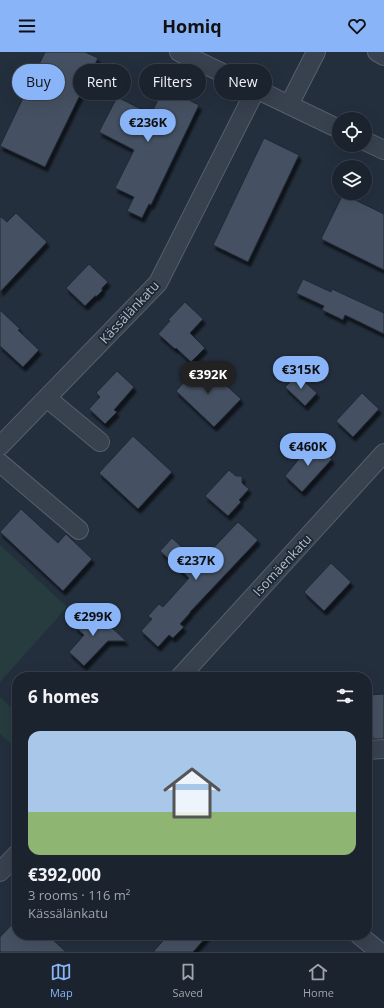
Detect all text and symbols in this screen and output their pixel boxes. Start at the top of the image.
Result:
text: Homiq [162,14,222,38]
icon: menu [16,15,38,37]
icon: heart [346,15,368,37]
chip: Buy [12,64,65,100]
chip: Rent [73,64,131,100]
chip: Filters [139,64,206,100]
chip: New [214,64,272,100]
pin: €236K [120,109,176,143]
map controls [332,112,372,200]
button: locate [332,112,372,152]
text: €236K [129,113,167,131]
button: layers [332,160,372,200]
street label: Kässälänkatu [95,277,163,347]
pin: €315K [273,356,329,390]
text: €315K [282,360,320,378]
pin: €392K [180,361,236,395]
text: €392K [189,365,227,383]
pin: €460K [280,433,336,467]
text: €460K [289,437,327,455]
street label: Isomäenkatu [249,530,315,600]
pin: €237K [168,547,224,581]
text: €237K [177,551,215,569]
pin: €299K [65,603,121,637]
text: €299K [74,607,112,625]
text: 6 homes [28,685,99,708]
icon: filters [334,685,356,707]
icon: home [156,757,228,829]
text: €392,000 [28,863,101,886]
text: 3 rooms · 116 m² [28,886,130,904]
text: Kässälänkatu [28,904,108,922]
tab: Map [50,961,73,1000]
tab: Saved [173,961,203,1000]
tab: Home [303,961,334,1000]

